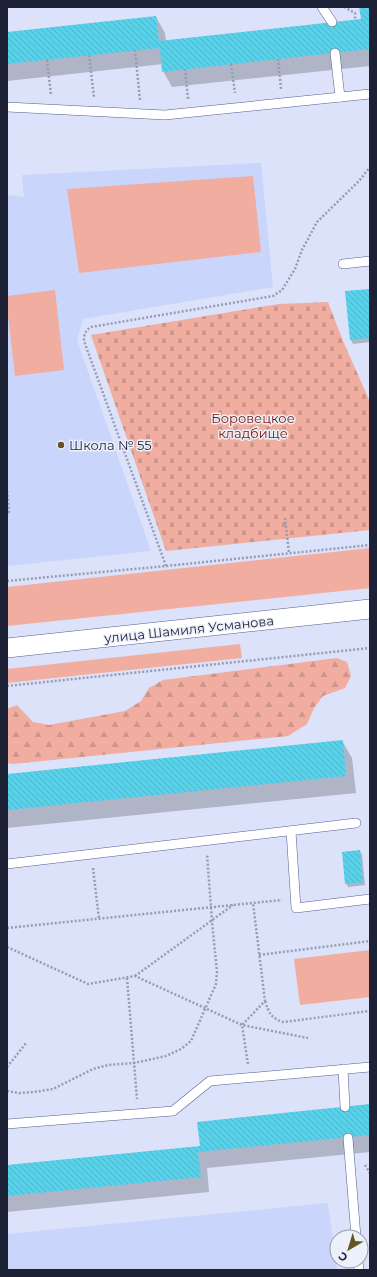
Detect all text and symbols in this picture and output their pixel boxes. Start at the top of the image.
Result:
park label: Боровецкое кладбище [211,410,295,441]
place label: Школа № 55 [69,437,152,453]
marker: Школа № 55 [56,440,66,450]
street label: улица Шамиля Усманова [102,612,275,646]
north arrow [329,1229,369,1269]
text: С [335,1249,350,1265]

